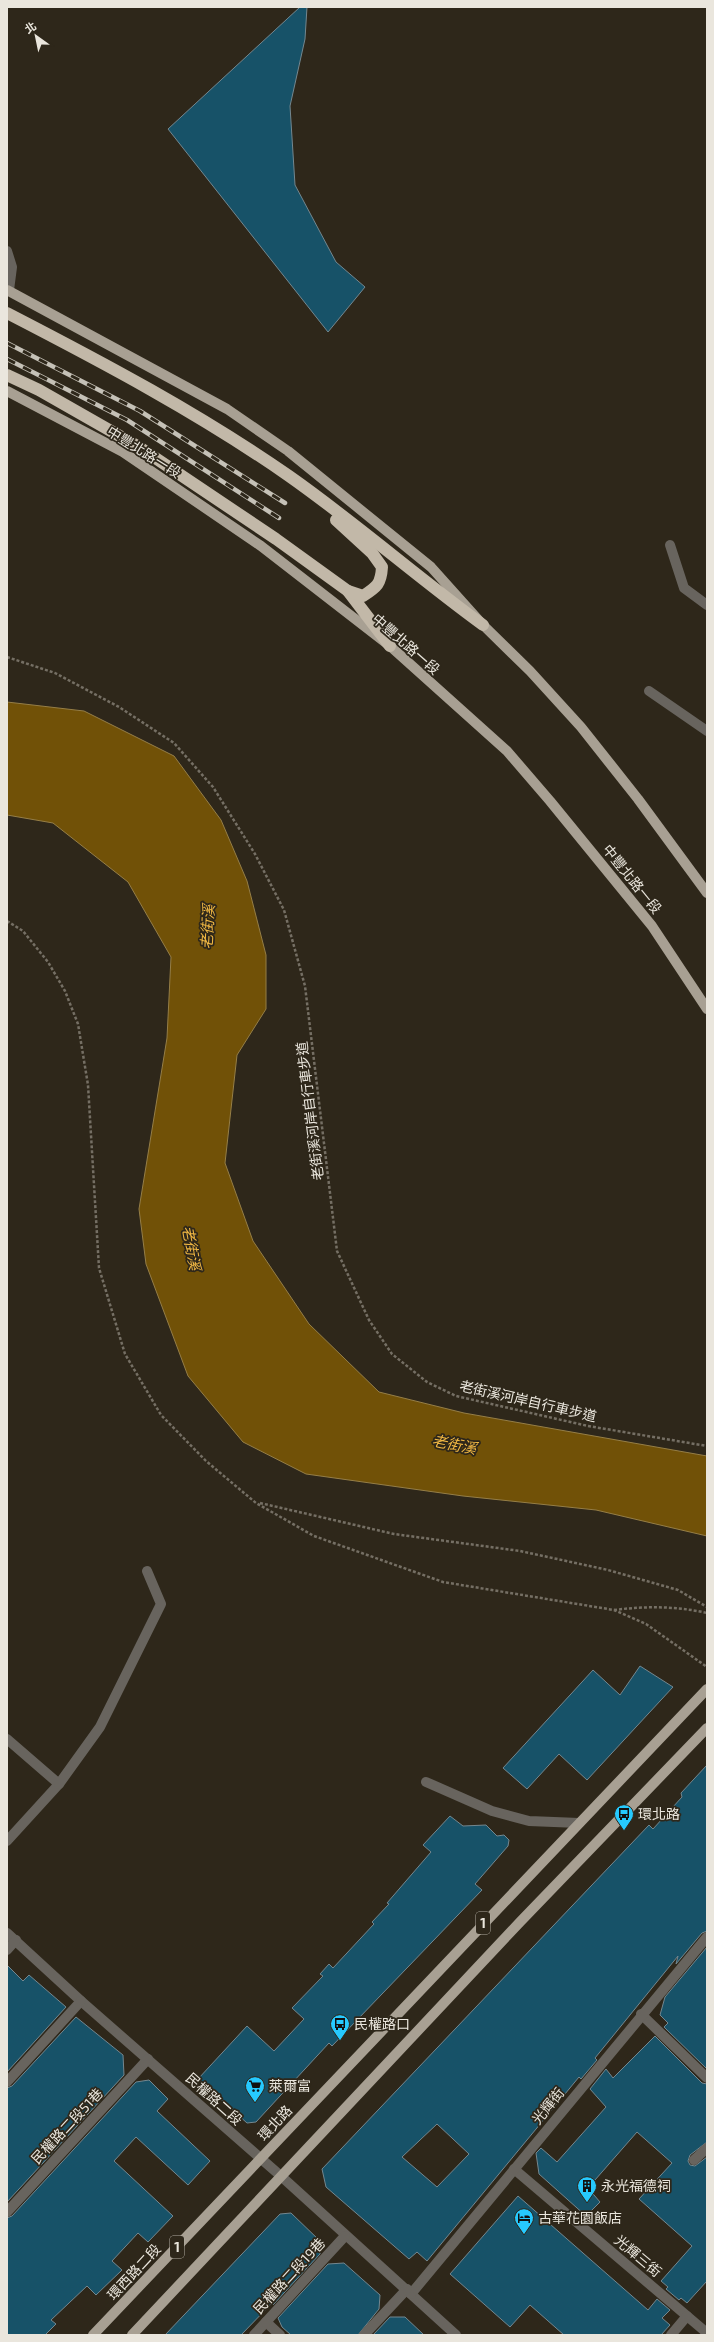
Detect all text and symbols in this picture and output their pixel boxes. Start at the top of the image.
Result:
north arrow [16,16,56,56]
text: 北 [22,19,38,36]
street label: 中豐北路一段 [104,422,184,481]
street label: 中豐北路一段 [369,610,444,678]
street label: 中豐北路一段 [599,841,665,917]
water label: 老街溪 [197,902,217,950]
street label: 老街溪河岸自行車步道 [293,1041,326,1182]
water label: 老街溪 [179,1224,205,1274]
street label: 老街溪河岸自行車步道 [458,1376,598,1425]
water label: 老街溪 [430,1431,480,1458]
bus stop icon: 環北路 [613,1803,635,1831]
place label: 環北路 [638,1805,680,1822]
road number: 1 [476,1912,490,1934]
bus stop icon: 民權路口 [329,2013,351,2041]
place label: 民權路口 [354,2015,410,2032]
street label: 民權路二段 [183,2069,246,2128]
supermarket icon: 萊爾富 [244,2075,266,2103]
place label: 萊爾富 [269,2077,311,2094]
street label: 民權路二段51巷 [27,2084,106,2167]
street label: 光輝街 [528,2084,567,2127]
street label: 環北路 [254,2102,295,2144]
building icon: 永光福德祠 [576,2175,598,2203]
place label: 永光福德祠 [601,2177,671,2194]
hotel icon: 古華花園飯店 [513,2207,535,2235]
place label: 古華花園飯店 [538,2209,622,2226]
street label: 光輝三街 [611,2231,665,2280]
street label: 民權路二段19巷 [249,2234,328,2317]
road number: 1 [170,2236,184,2258]
street label: 環西路二段 [104,2240,164,2303]

